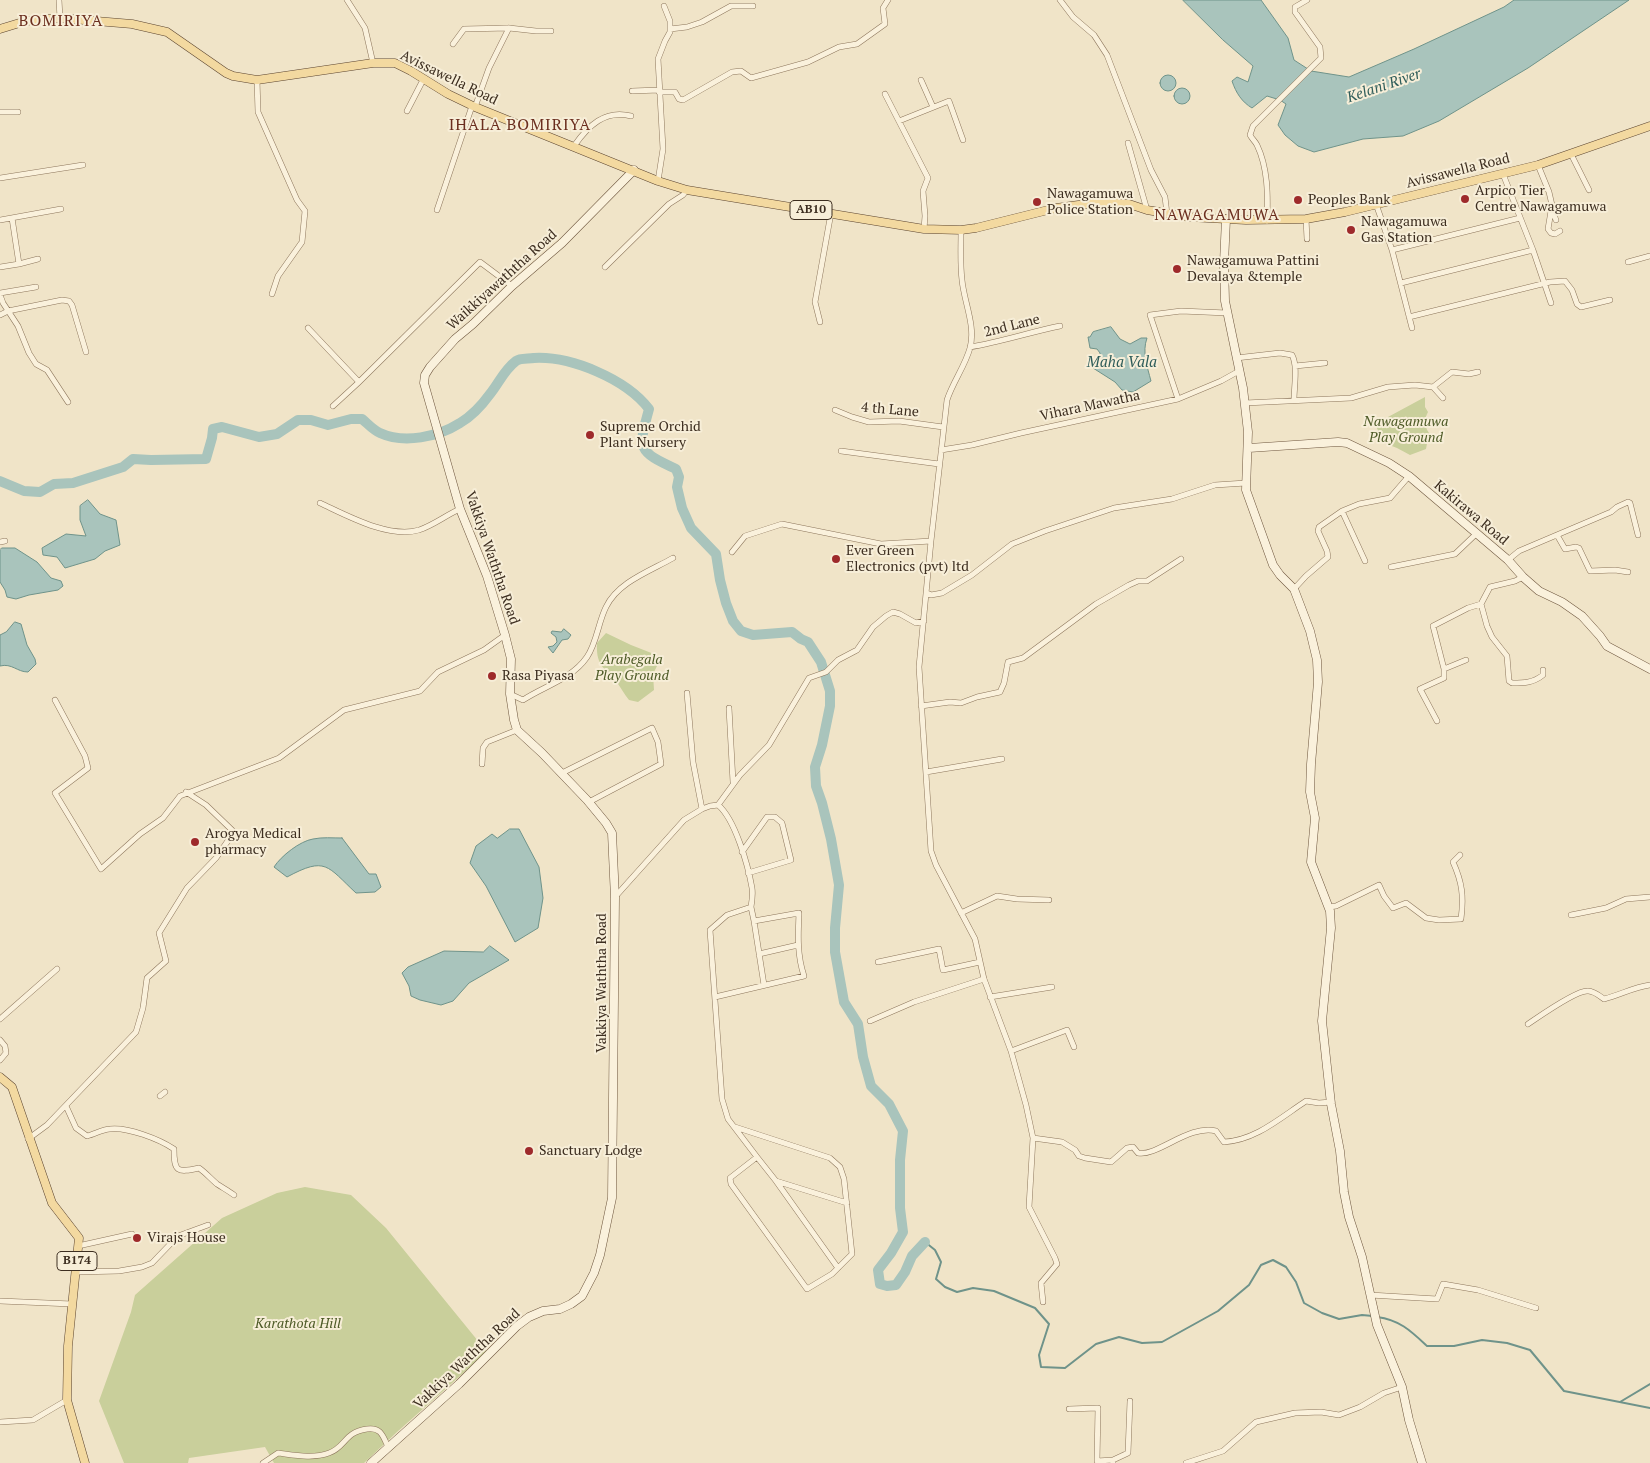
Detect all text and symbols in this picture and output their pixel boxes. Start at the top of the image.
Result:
district label: BOMIRIYA [18,11,104,31]
street label: Avissawella Road [398,47,500,109]
water label: Kelani River [1345,65,1423,107]
district label: IHALA BOMIRIYA [447,115,593,135]
street label: Avissawella Road [1404,150,1512,192]
place label: Arpico Tier Centre Nawagamuwa [1475,183,1606,216]
place label: Nawagamuwa Police Station [1047,186,1133,218]
place label: Peoples Bank [1308,192,1391,208]
marker: Arpico Tier Centre Nawagamuwa [1459,193,1471,205]
marker: Peoples Bank [1292,194,1304,206]
marker: Nawagamuwa Police Station [1031,196,1043,208]
road number: AB10 [790,200,832,220]
district label: NAWAGAMUWA [1153,205,1281,225]
place label: Nawagamuwa Gas Station [1361,214,1447,246]
marker: Nawagamuwa Gas Station [1345,224,1357,236]
street label: Waikkiyawaththa Road [444,226,560,334]
place label: Nawagamuwa Pattini Devalaya &temple [1187,253,1319,286]
marker: Nawagamuwa Pattini Devalaya &temple [1171,263,1183,275]
street label: 2nd Lane [982,311,1042,341]
water label: Maha Vala [1087,354,1157,372]
street label: Vihara Mawatha [1038,387,1142,425]
street label: 4 th Lane [860,399,920,421]
park label: Nawagamuwa Play Ground [1364,414,1448,447]
place label: Supreme Orchid Plant Nursery [600,419,701,452]
marker: Supreme Orchid Plant Nursery [584,429,596,441]
street label: Kakirawa Road [1430,477,1512,549]
street label: Vakkiya Waththa Road [461,489,523,627]
place label: Ever Green Electronics (pvt) ltd [846,543,969,576]
marker: Ever Green Electronics (pvt) ltd [830,553,842,565]
park label: Arabegala Play Ground [595,652,669,684]
place label: Rasa Piyasa [502,668,574,684]
marker: Rasa Piyasa [486,670,498,682]
place label: Arogya Medical pharmacy [205,826,302,859]
marker: Arogya Medical pharmacy [189,836,201,848]
street label: Vakkiya Waththa Road [594,913,610,1053]
place label: Sanctuary Lodge [539,1143,642,1159]
marker: Sanctuary Lodge [523,1145,535,1157]
place label: Virajs House [147,1230,226,1246]
marker: Virajs House [131,1232,143,1244]
road number: B174 [57,1252,97,1270]
street label: Vakkiya Waththa Road [410,1305,524,1413]
park label: Karathota Hill [255,1316,341,1332]

